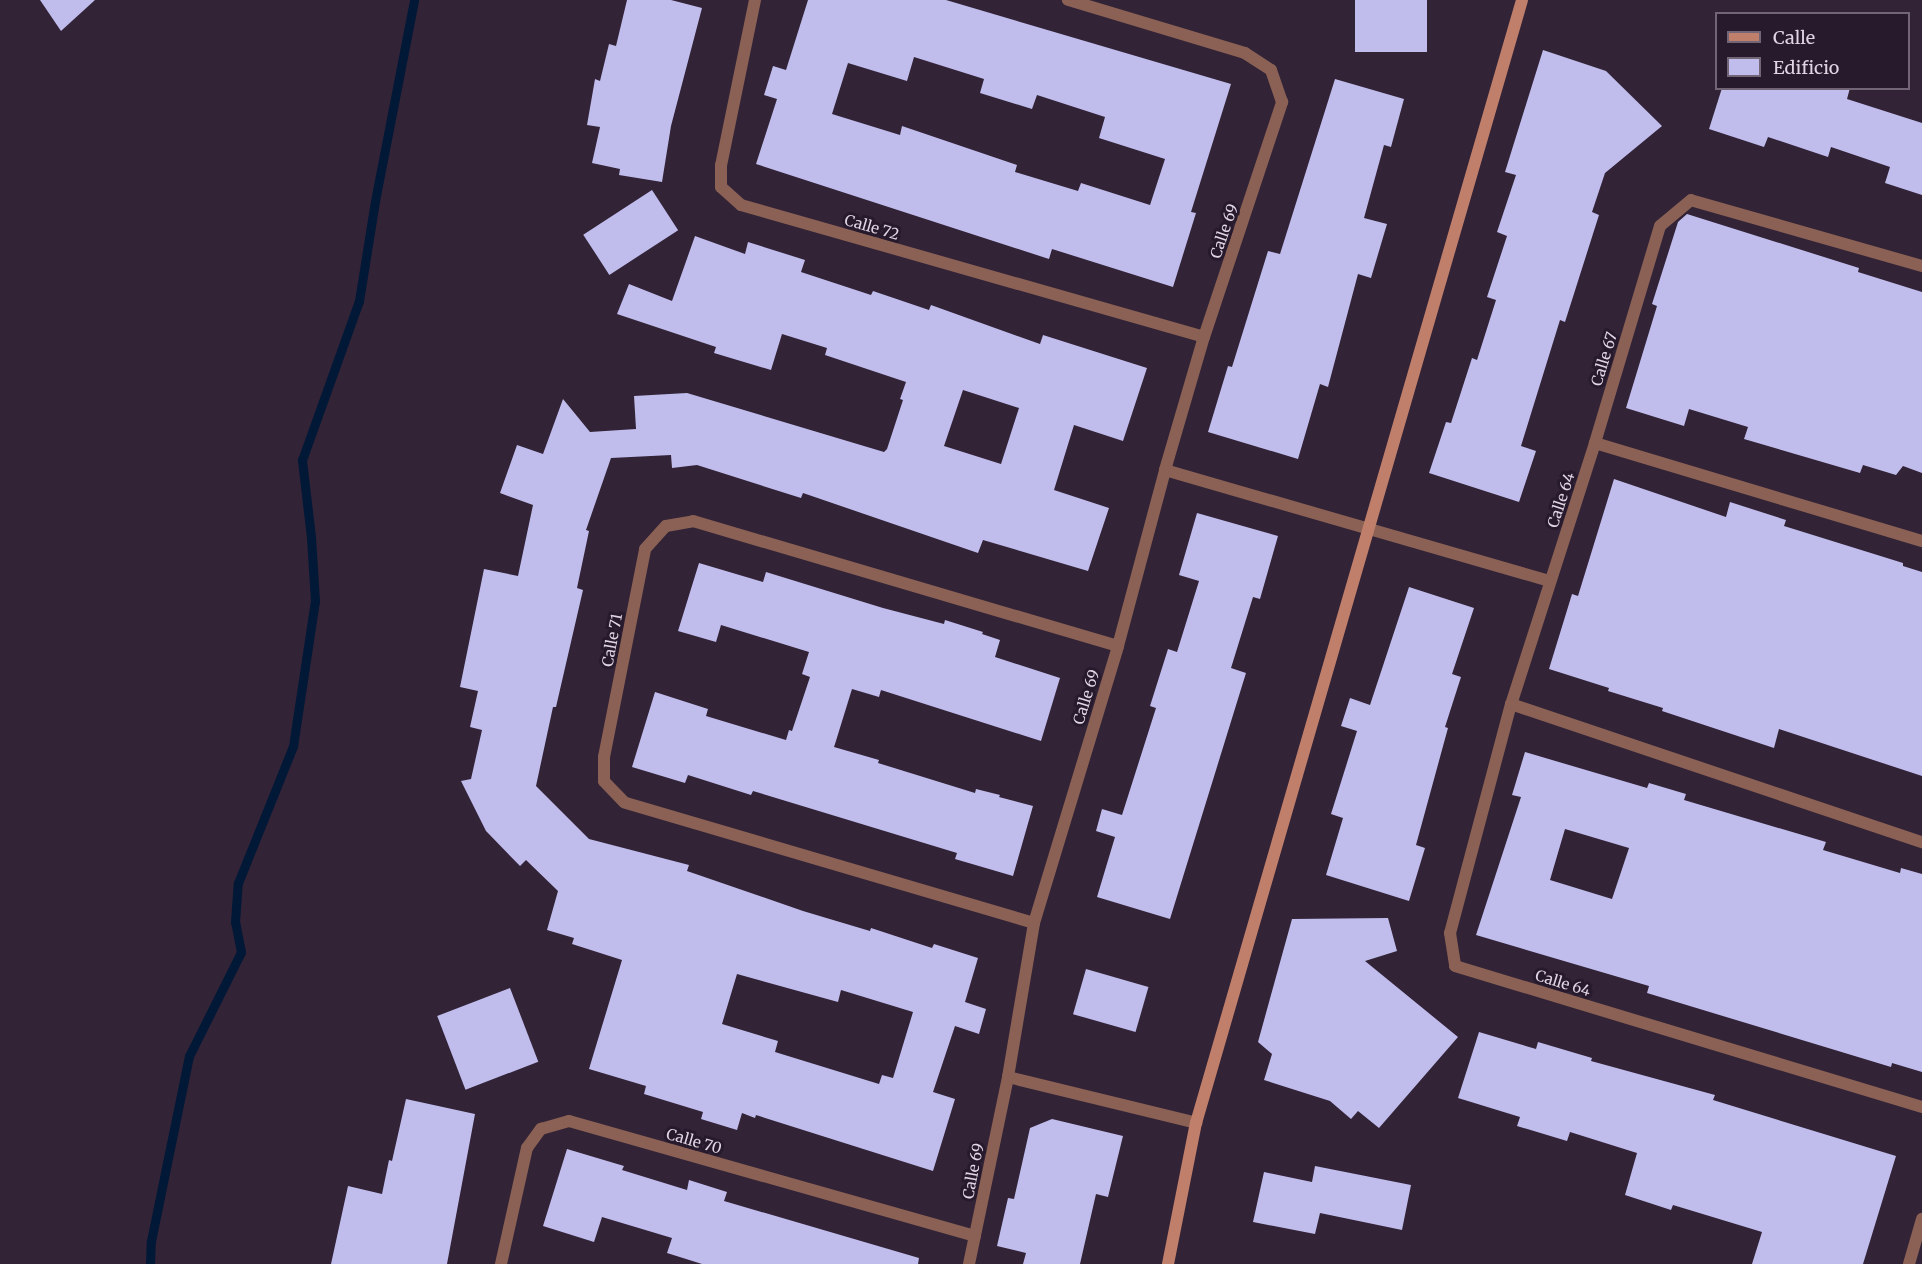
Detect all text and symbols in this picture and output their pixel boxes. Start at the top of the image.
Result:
legend [1715,12,1910,90]
text: Calle [1773,26,1815,49]
text: Edificio [1773,56,1839,79]
street label: Calle 69 [1206,201,1242,261]
street label: Calle 72 [843,211,901,243]
street label: Calle 67 [1587,330,1621,388]
street label: Calle 64 [1544,470,1578,530]
street label: Calle 71 [598,612,626,668]
street label: Calle 69 [1069,667,1103,727]
street label: Calle 64 [1533,966,1593,1000]
street label: Calle 70 [664,1125,724,1157]
street label: Calle 69 [959,1142,987,1200]

